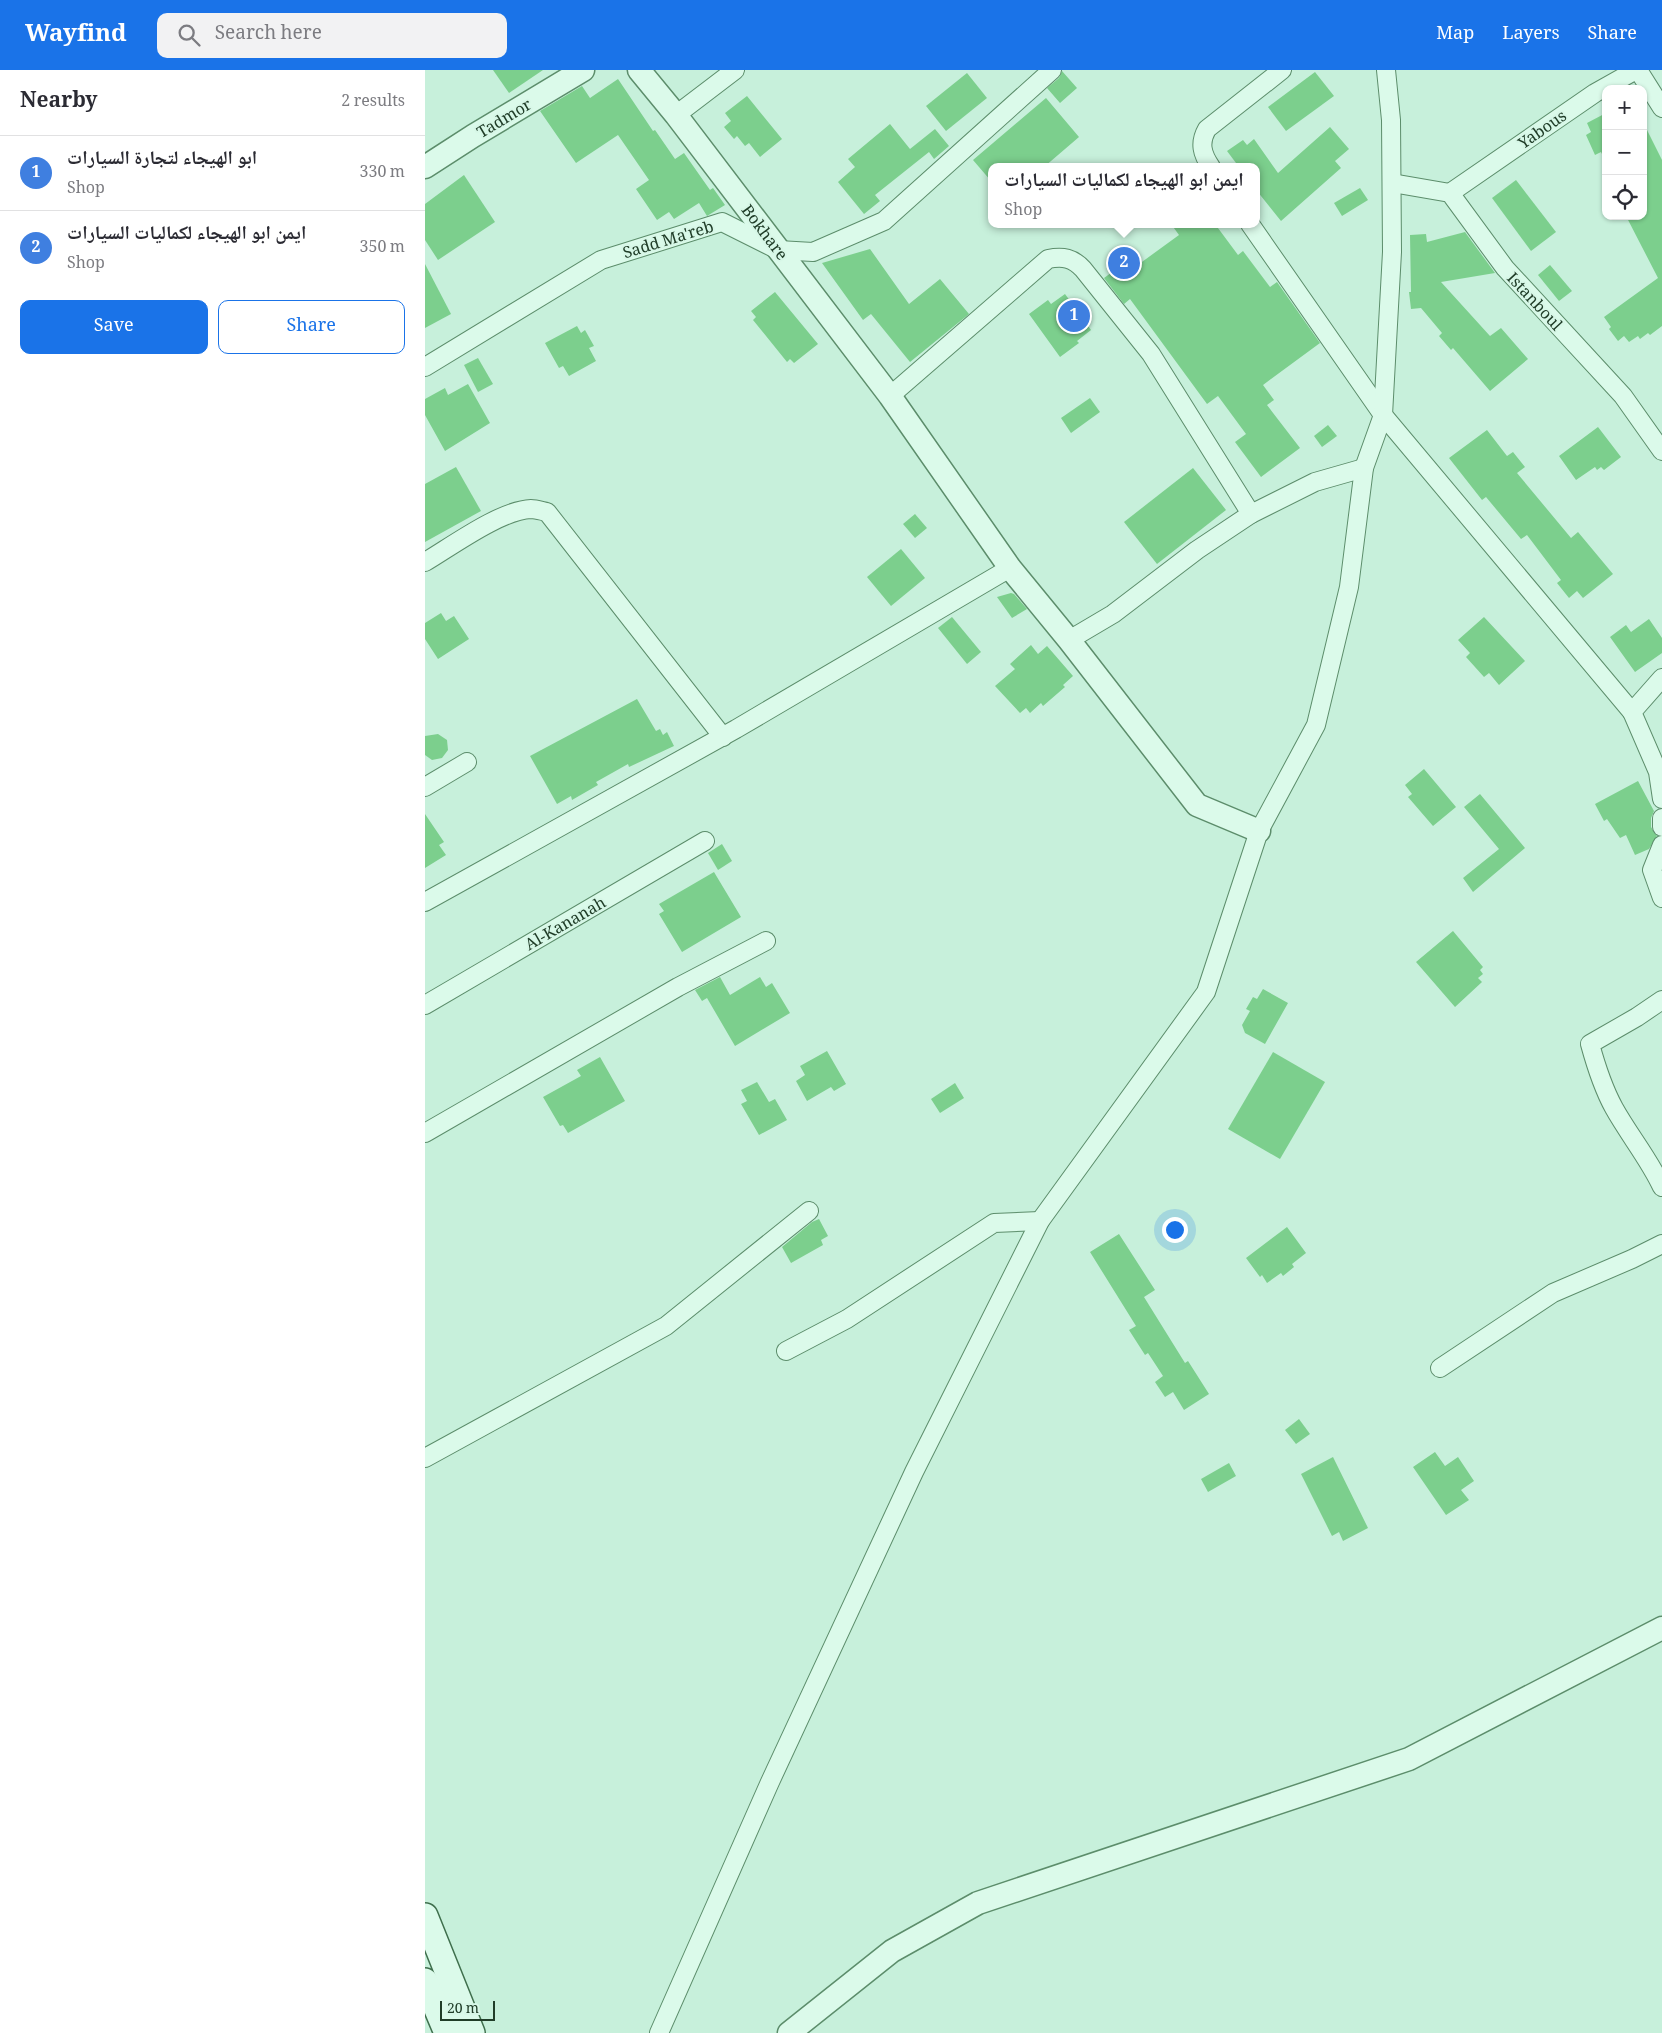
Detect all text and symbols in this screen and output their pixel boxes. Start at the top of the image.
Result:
search box [157,13,507,58]
text: Wayfind [25,15,127,56]
text: Search here [215,19,322,51]
text: Map [1436,20,1474,50]
text: Layers [1502,20,1560,50]
text: Share [1588,20,1637,50]
icon: search [175,21,203,49]
text: Nearby [20,85,98,120]
map controls [1602,85,1647,220]
button: + [1602,85,1647,130]
text: 2 results [341,89,405,116]
street label: Tadmor [473,93,538,147]
street label: Yabous [1513,104,1573,158]
button: − [1602,130,1647,175]
text: ابو الهيجاء لتجارة السيارات [67,144,257,176]
text: 1 [32,160,40,187]
text: 330 m [360,160,405,187]
popup [988,163,1260,228]
text: ايمن ابو الهيجاء لكماليات السيارات [1004,166,1244,198]
button: locate [1602,175,1647,220]
text: Shop [67,176,105,203]
text: Shop [1004,198,1042,225]
street label: Bokhare [733,200,793,267]
street label: Sadd Ma'reb [620,215,717,268]
text: ايمن ابو الهيجاء لكماليات السيارات [67,219,306,251]
text: 2 [32,235,40,262]
text: 350 m [360,235,405,262]
pin: 2 [1108,244,1140,282]
text: Shop [67,251,105,278]
street label: Istanboul [1499,267,1568,338]
pin: 1 [1058,297,1090,335]
button: Save [20,300,208,354]
button: Share [218,300,405,354]
street label: Al-Kananah [520,891,612,959]
your location [1162,1217,1188,1243]
scale bar [440,1998,495,2021]
text: 20 m [447,1998,479,2022]

